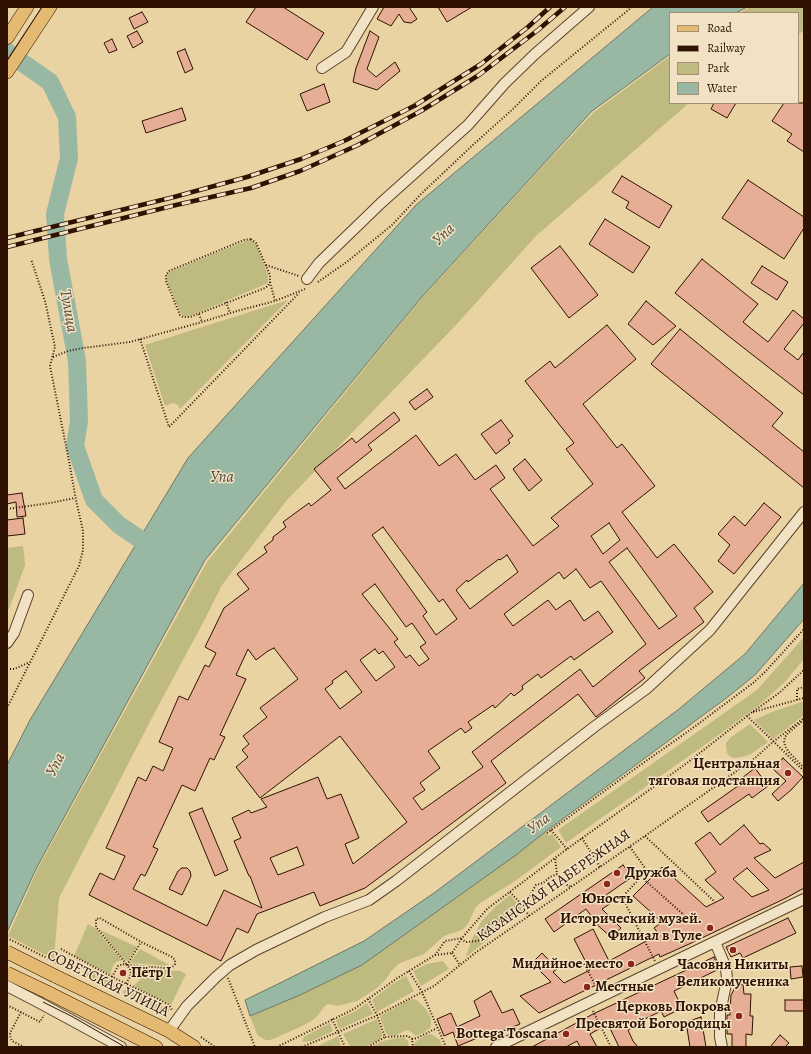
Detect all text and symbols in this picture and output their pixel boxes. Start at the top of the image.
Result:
legend [669,12,799,104]
text: Road [707,20,732,36]
text: Railway [707,40,745,56]
text: Park [707,60,730,76]
text: Water [707,80,737,96]
water label: Упа [429,220,459,250]
water label: Тулица [55,288,81,334]
water label: Упа [210,468,234,488]
water label: Упа [42,750,70,780]
place label: Центральная тяговая подстанция [648,755,780,790]
marker: Центральная тяговая подстанция [783,768,793,778]
water label: Упа [524,809,554,839]
street label: КАЗАНСКАЯ НАБЕРЕЖНАЯ [474,826,634,946]
place label: Дружба [625,864,677,882]
marker: Дружба [612,868,622,878]
marker: Юность [602,879,612,889]
place label: Юность [581,890,633,908]
place label: Исторический музей. Филиал в Туле [560,910,702,945]
marker: Исторический музей. Филиал в Туле [705,923,715,933]
marker: Часовня Никиты Великомученика [728,945,738,955]
street label: СОВЕТСКАЯ УЛИЦА [44,947,172,1021]
place label: Мидийное место [512,955,623,973]
place label: Часовня Никиты Великомученика [677,956,789,991]
marker: Мидийное место [626,959,636,969]
place label: Пётр I [131,964,171,982]
marker: Пётр I [118,968,128,978]
place label: Местные [595,978,654,996]
marker: Местные [582,982,592,992]
place label: Церковь Покрова Пресвятой Богородицы [575,998,731,1033]
marker: Церковь Покрова Пресвятой Богородицы [734,1011,744,1021]
place label: Bottega Toscana [456,1025,558,1043]
marker: Bottega Toscana [561,1029,571,1039]

